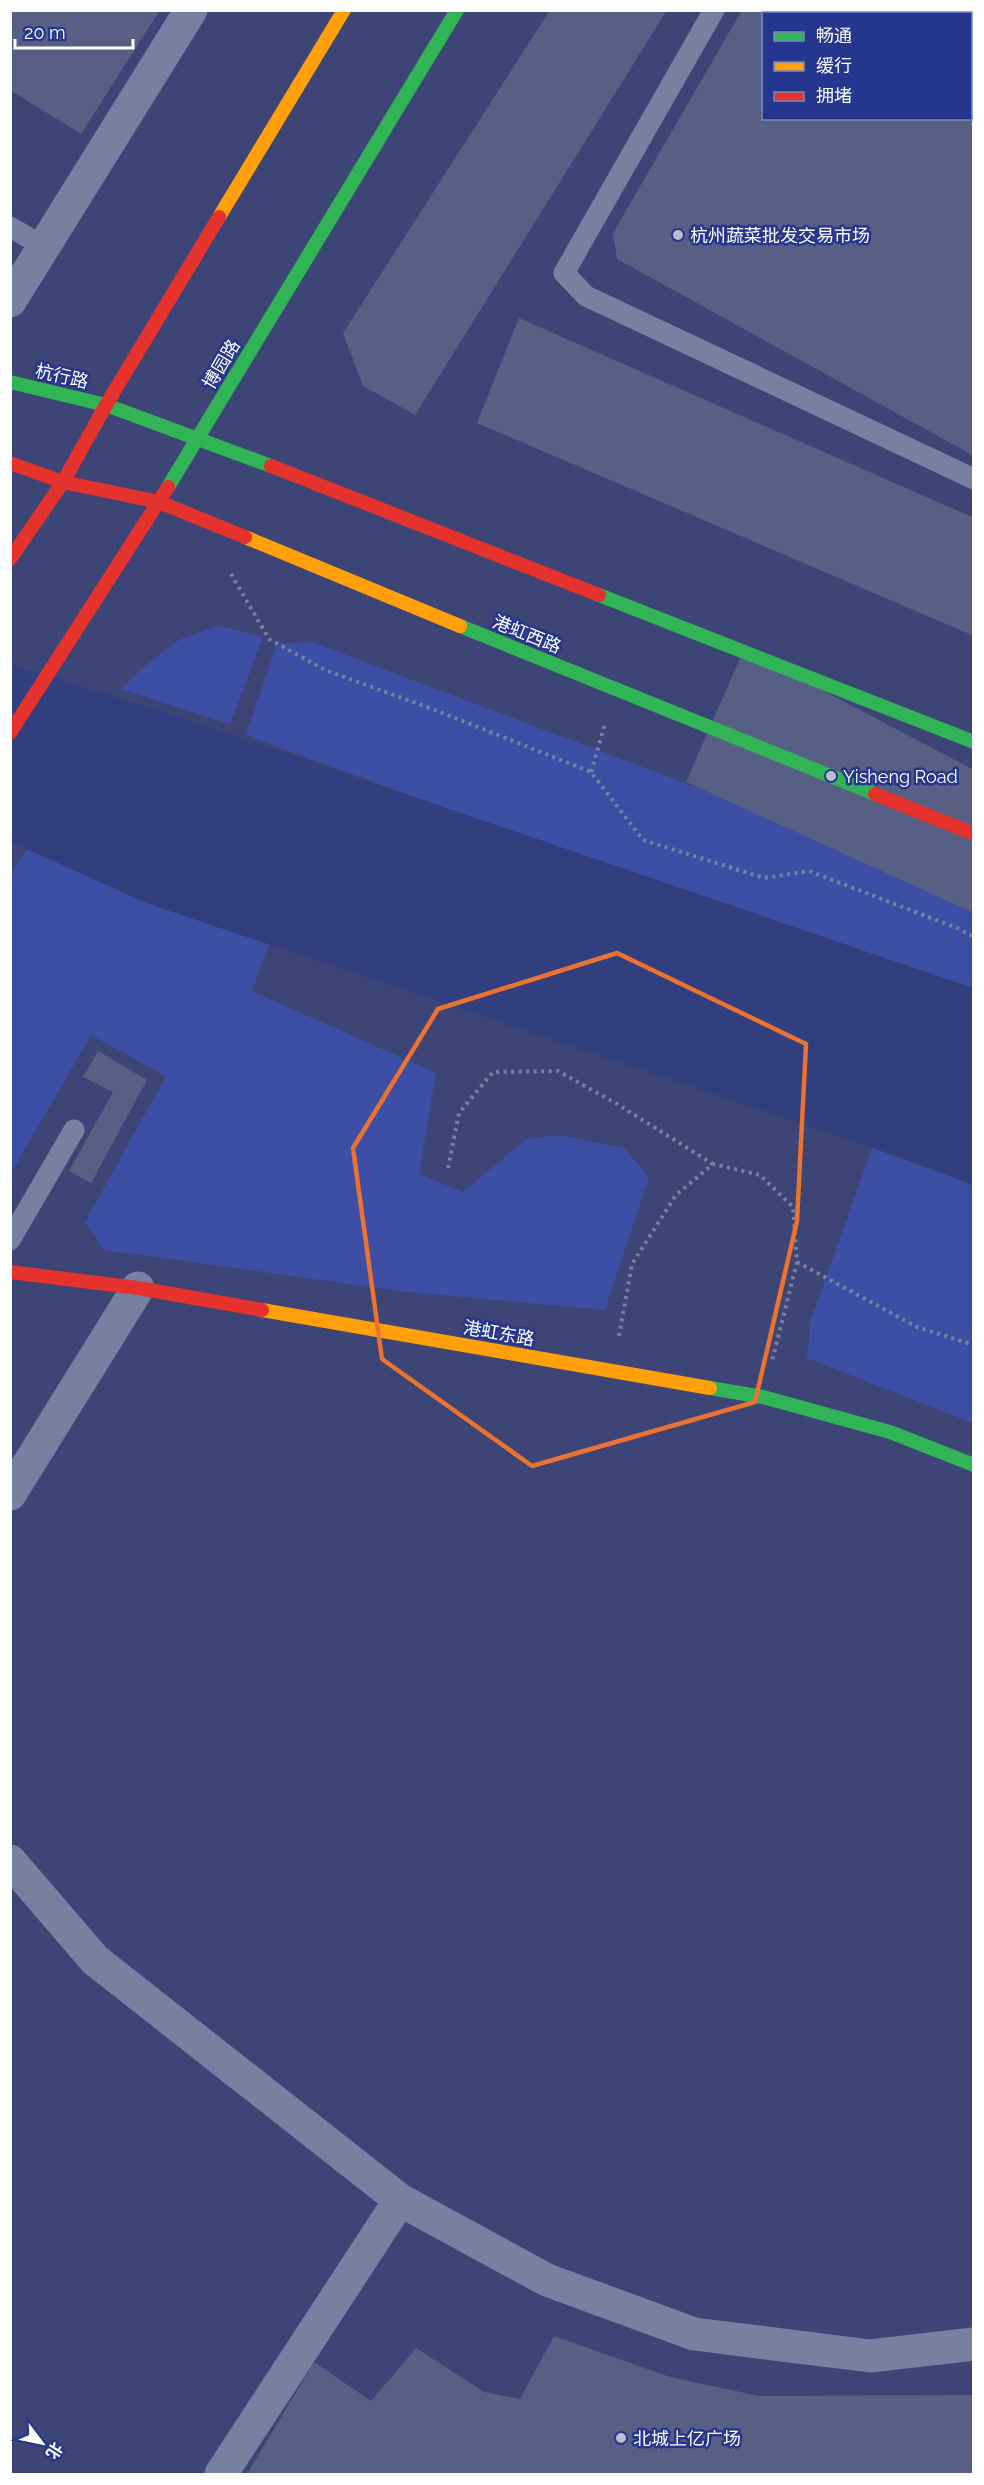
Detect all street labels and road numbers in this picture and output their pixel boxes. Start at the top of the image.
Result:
street label: 博园路 [198,335,244,393]
street label: 杭行路 [33,360,91,392]
street label: 港虹西路 [490,611,564,657]
street label: 港虹东路 [462,1316,536,1350]

